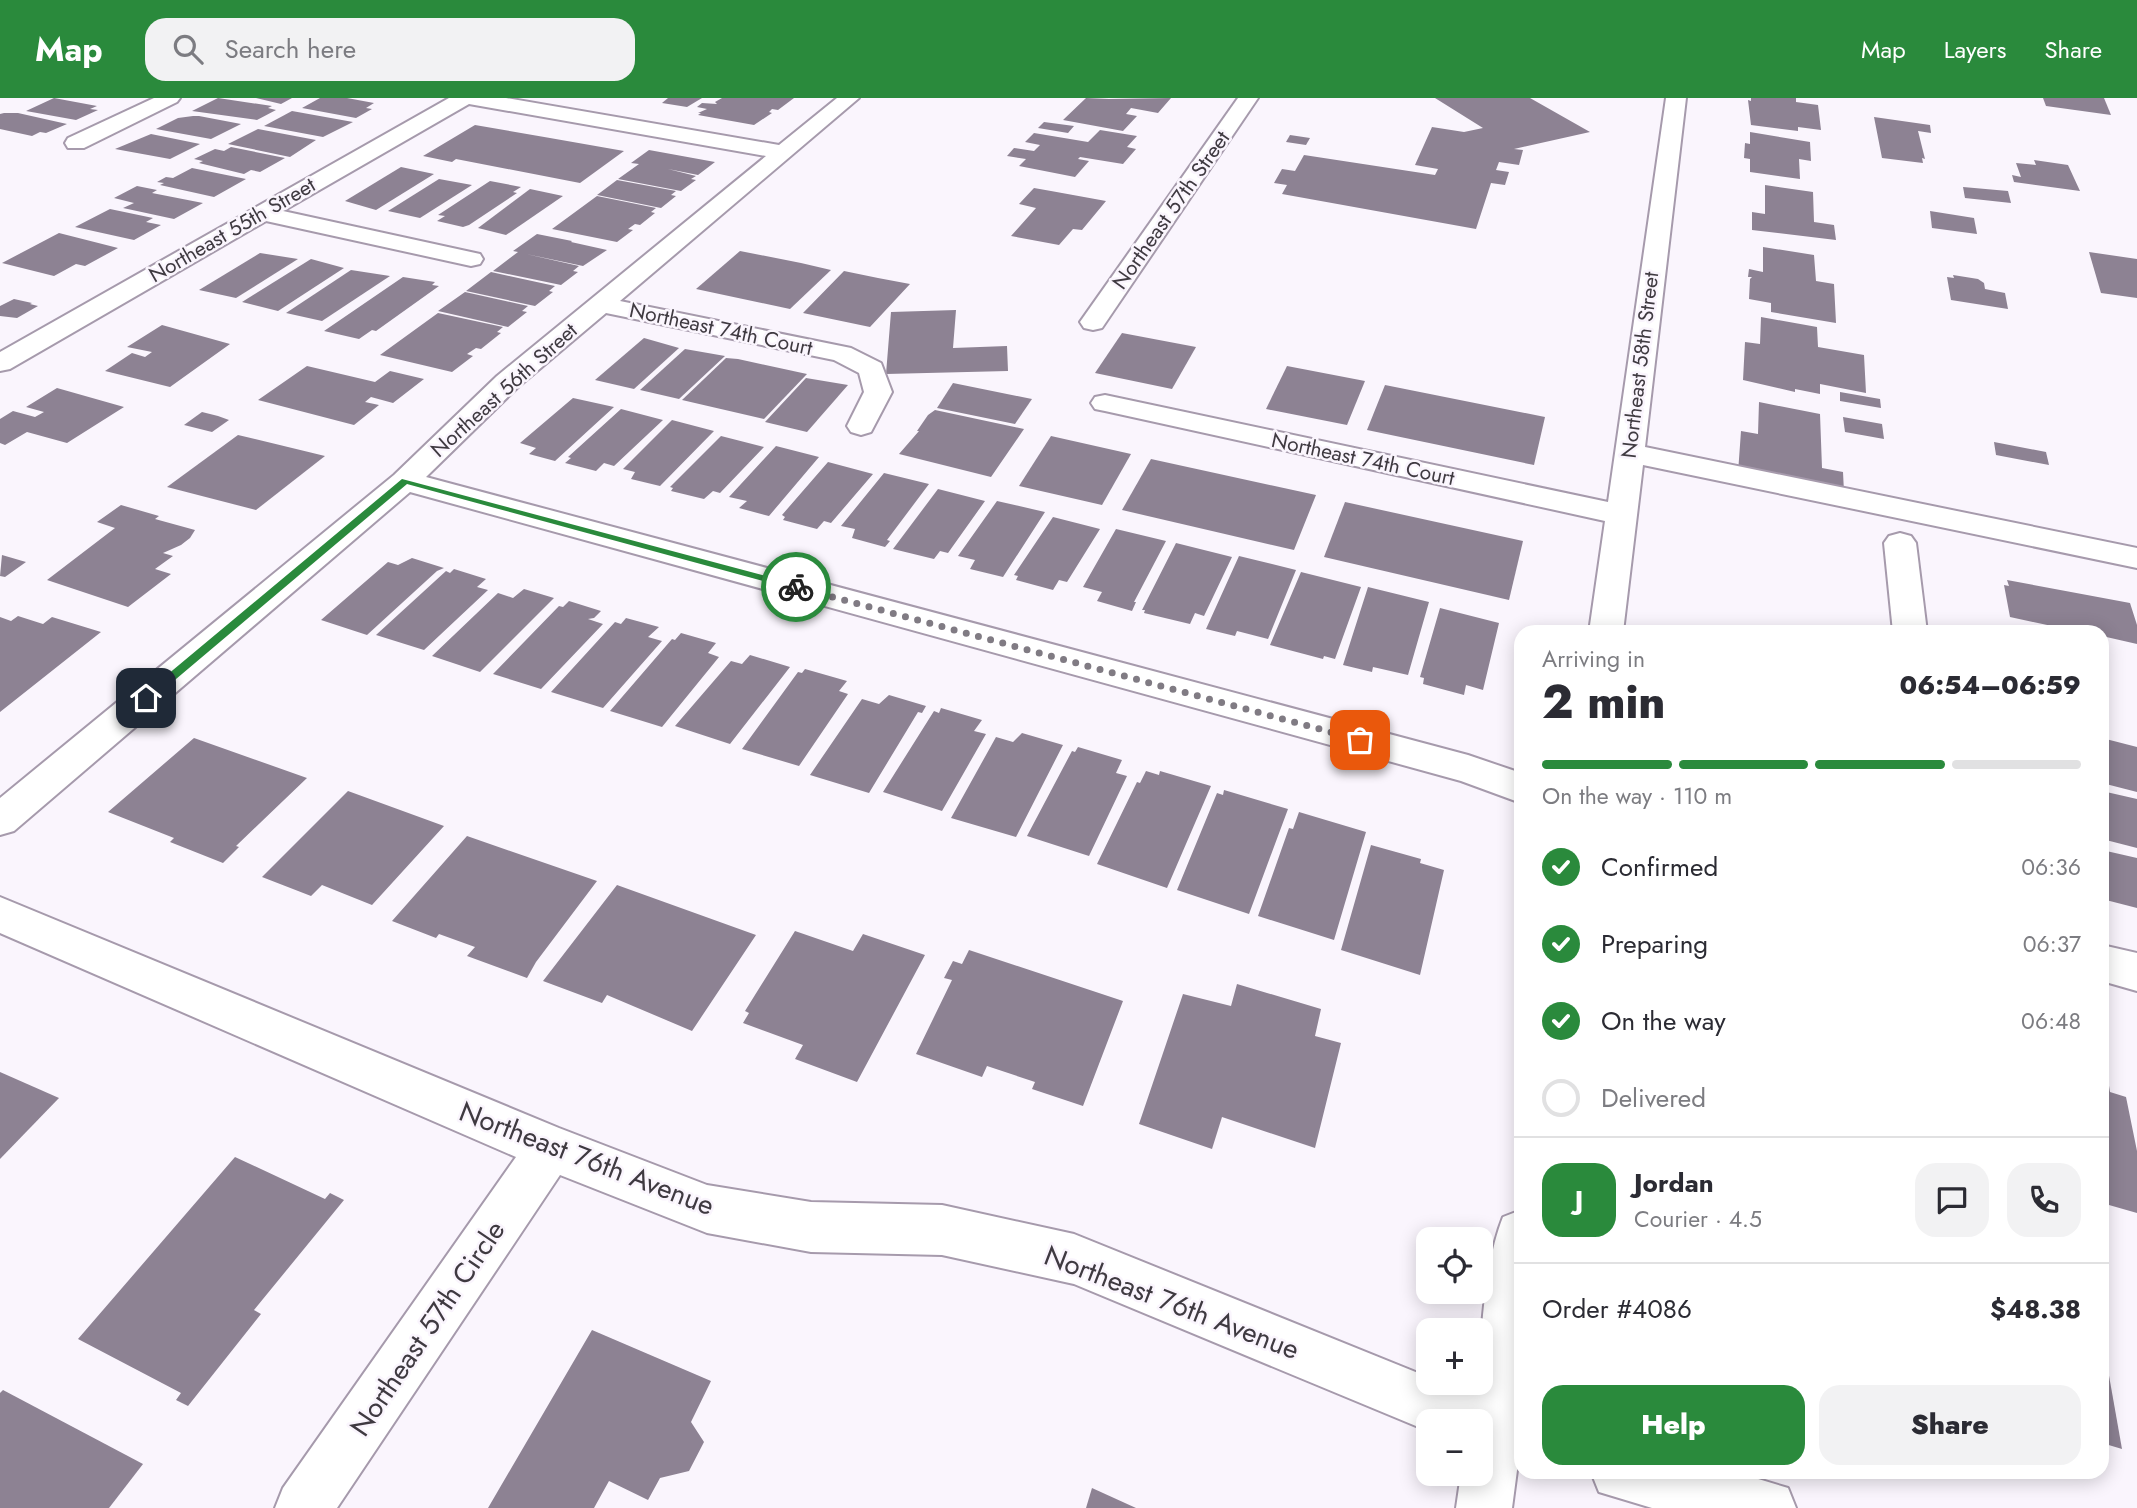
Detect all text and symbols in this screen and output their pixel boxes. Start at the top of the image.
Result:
search box [145,18,635,81]
text: Map [35,26,103,73]
icon: search [169,30,207,68]
text: Search here [225,30,356,68]
text: Map [1861,32,1906,67]
text: Layers [1944,32,2006,67]
text: Share [2044,32,2102,67]
street label: Northeast 57th Street [1105,125,1237,295]
street label: Northeast 55th Street [143,170,321,290]
street label: Northeast 58th Street [1614,270,1666,460]
street label: Northeast 74th Court [627,295,815,363]
street label: Northeast 56th Street [424,316,584,464]
street label: Northeast 74th Court [1269,425,1457,493]
courier [761,552,831,622]
icon: bike [777,568,815,606]
text: Arriving in [1542,642,1645,676]
text: 06:54–06:59 [1900,666,2081,704]
pin [116,668,176,728]
text: 2 min [1542,669,1666,735]
icon: home [127,679,165,717]
pin [1330,710,1390,770]
icon: bag [1341,721,1379,759]
text: On the way · 110 m [1542,779,1732,813]
icon: check [1542,848,1580,886]
text: Confirmed [1601,848,1718,886]
text: 06:36 [2021,850,2081,884]
icon: check [1542,925,1580,963]
text: Preparing [1601,925,1708,963]
text: 06:37 [2023,927,2081,961]
icon: check [1542,1002,1580,1040]
text: On the way [1601,1002,1726,1040]
text: 06:48 [2021,1004,2081,1038]
text: Delivered [1601,1079,1706,1117]
street label: Northeast 76th Avenue [453,1091,720,1226]
button: chat [1915,1163,1989,1237]
button: phone [2007,1163,2081,1237]
text: Jordan [1634,1164,1714,1202]
text: J [1575,1181,1583,1219]
text: Courier · 4.5 [1634,1202,1762,1236]
street label: Northeast 57th Circle [340,1212,515,1444]
map controls [1416,1227,1493,1486]
button: locate [1416,1227,1493,1304]
street label: Northeast 76th Avenue [1038,1235,1305,1370]
text: Order #4086 [1542,1290,1692,1328]
text: $48.38 [1990,1290,2081,1328]
button: + [1416,1318,1493,1395]
button: Help [1542,1385,1805,1465]
button: Share [1819,1385,2081,1465]
button: − [1416,1409,1493,1486]

